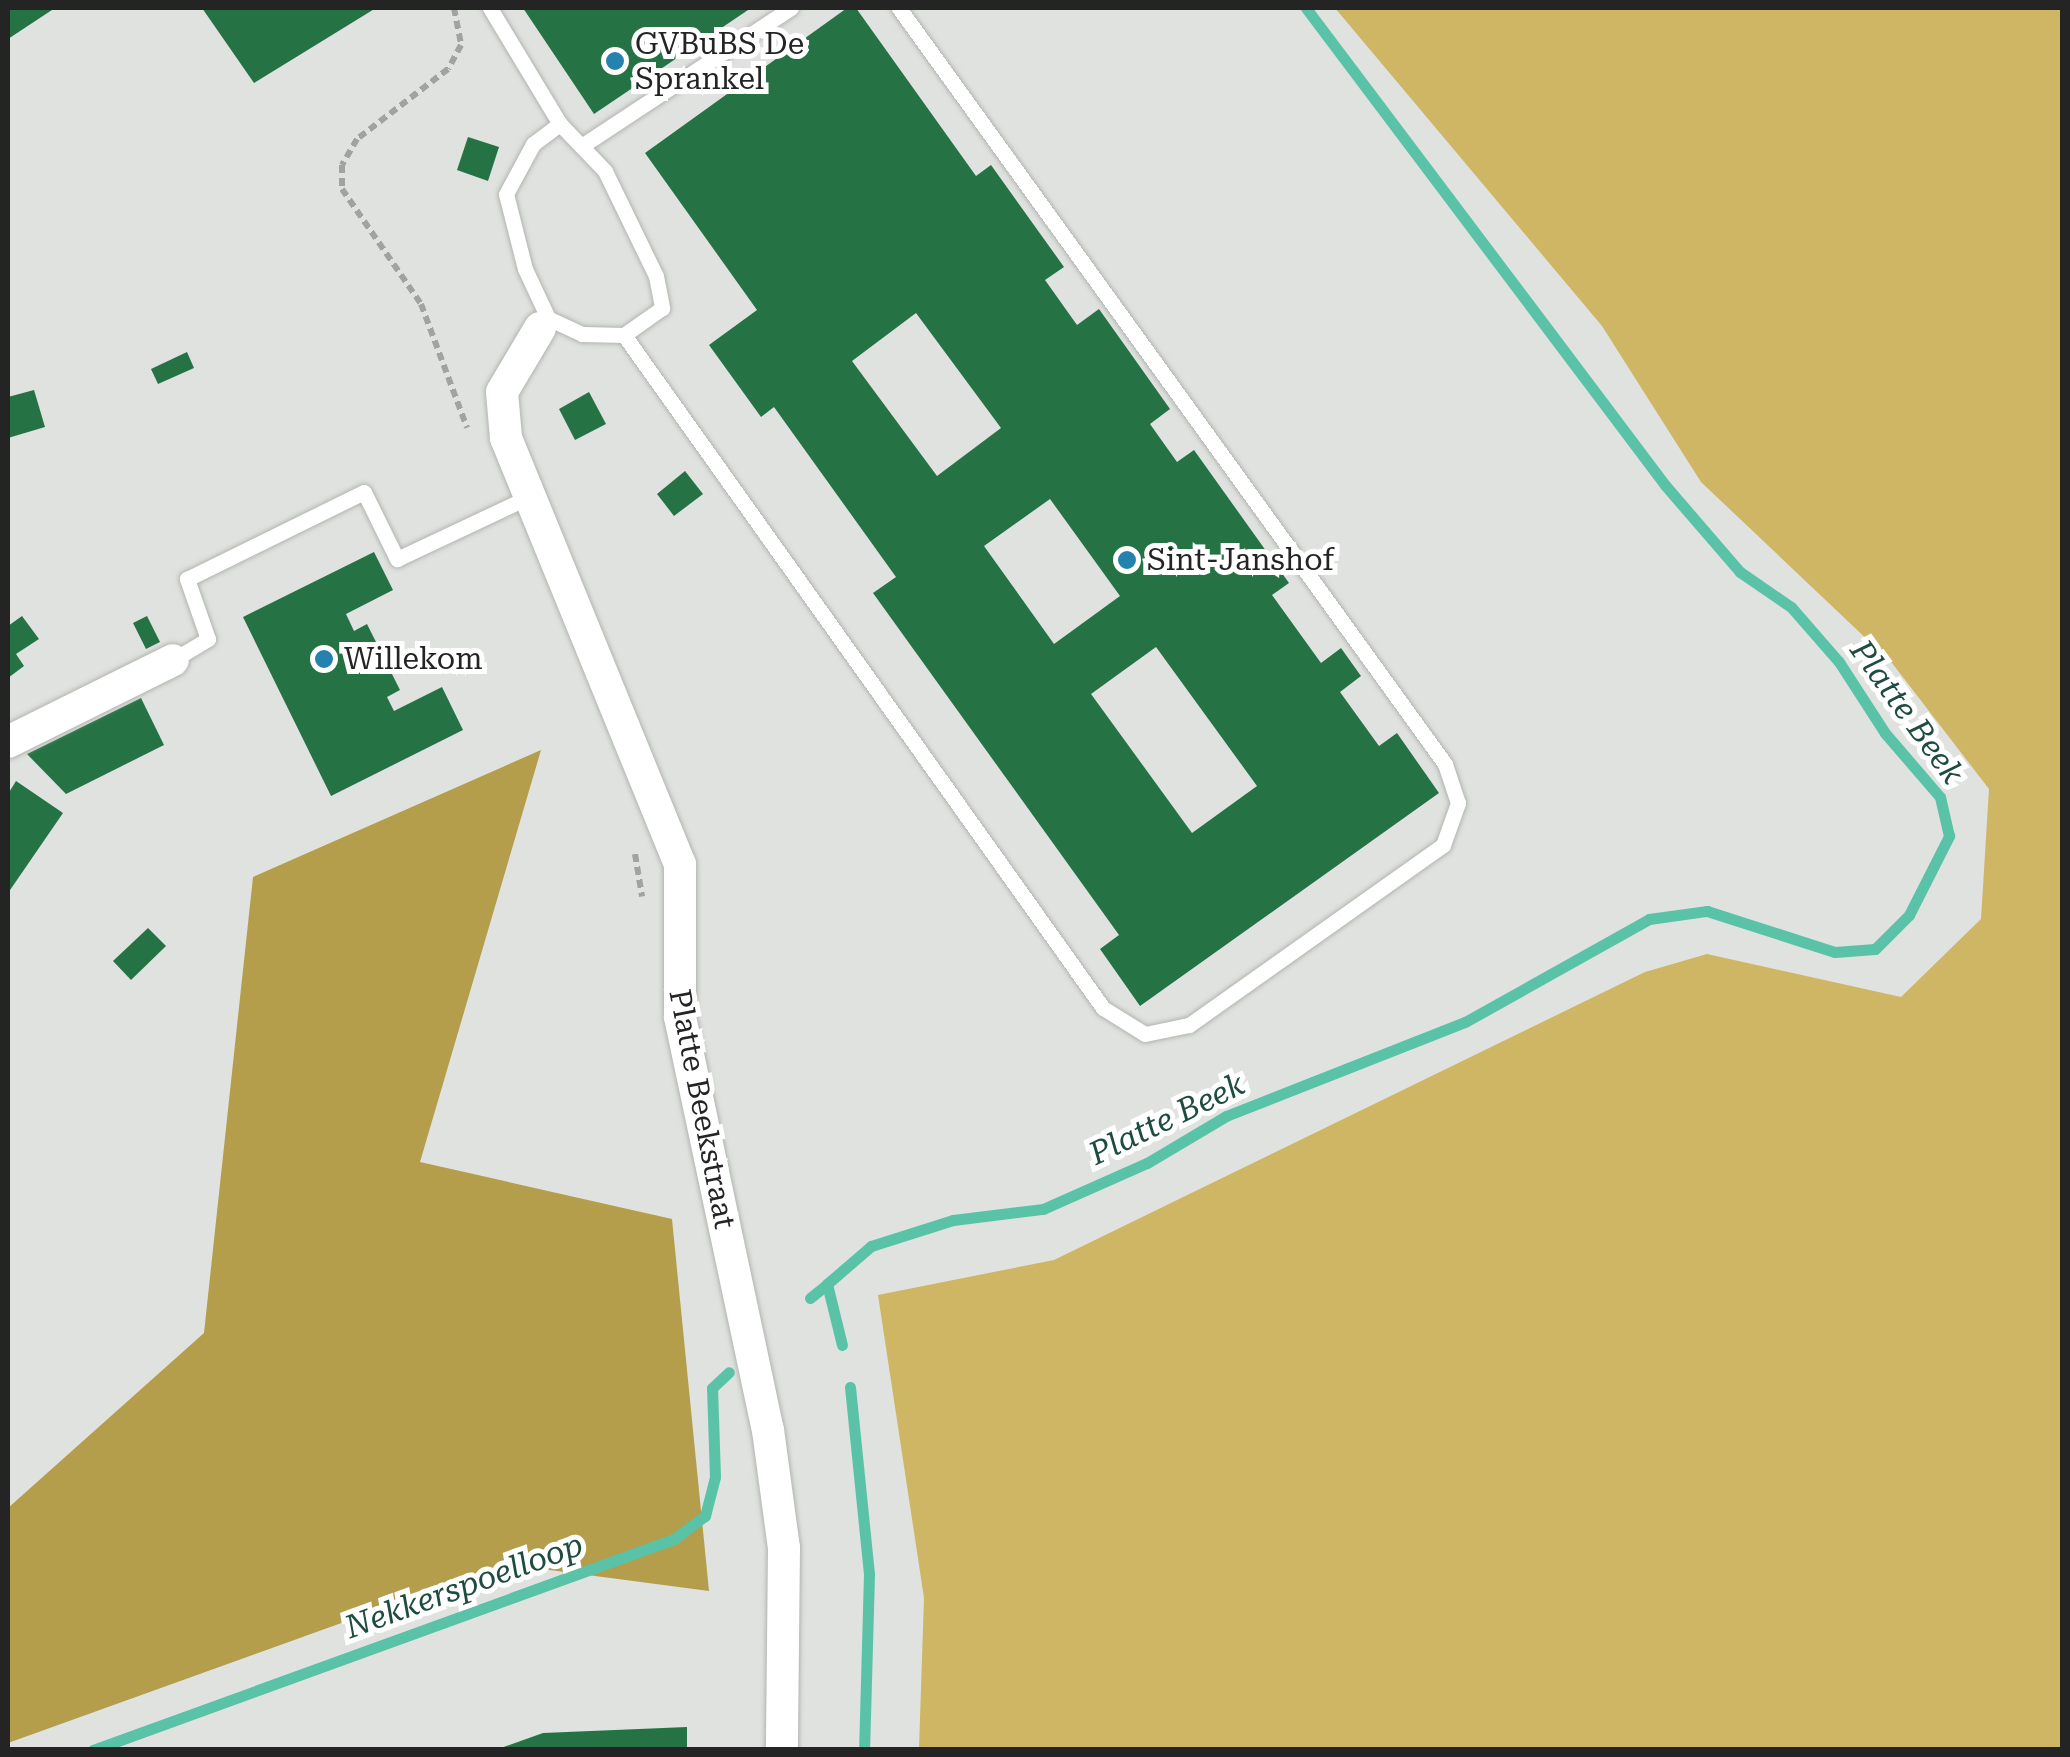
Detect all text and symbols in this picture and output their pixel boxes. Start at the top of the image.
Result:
place label: GVBuBS De Sprankel [635,26,804,96]
marker: GVBuBS De Sprankel [604,50,626,72]
place label: Sint-Janshof [1147,542,1334,578]
marker: Sint-Janshof [1116,549,1138,571]
water label: Platte Beek [1842,633,1972,791]
place label: Willekom [344,641,483,677]
marker: Willekom [313,648,335,670]
street label: Platte Beekstraat [661,986,743,1232]
water label: Platte Beek [1083,1065,1251,1173]
water label: Nekkerspoelloop [340,1525,588,1647]

